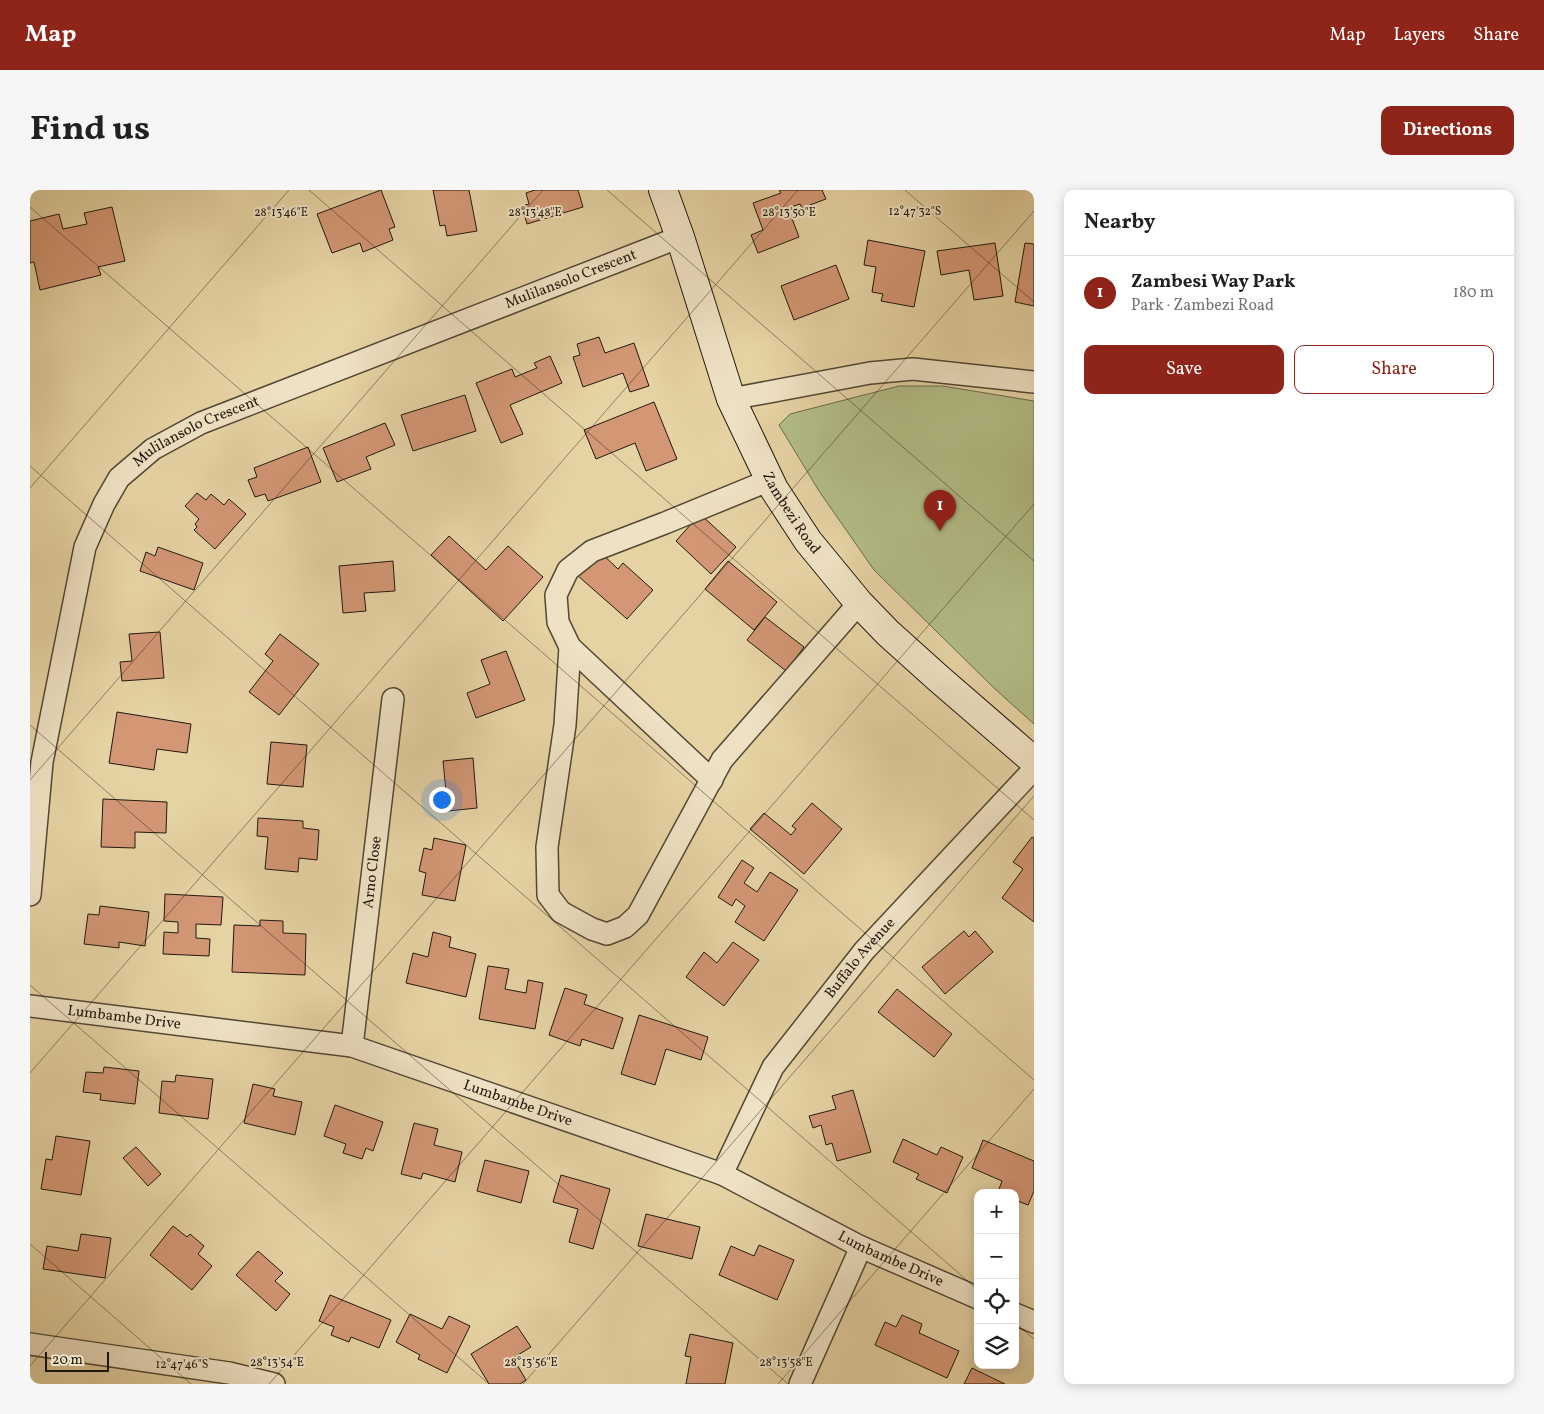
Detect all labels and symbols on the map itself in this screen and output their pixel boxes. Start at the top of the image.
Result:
text: 12°47'32"S [889,204,941,220]
text: 28°13'46"E [254,205,308,221]
text: 28°13'48"E [508,205,562,221]
text: 28°13'50"E [762,205,816,221]
street label: Mulilansolo Crescent [502,244,640,314]
street label: Mulilansolo Crescent [128,391,262,472]
street label: Zambezi Road [757,468,825,559]
pin: 1 [924,490,956,531]
your location [429,787,455,813]
street label: Arno Close [358,835,387,910]
street label: Buffalo Avenue [820,913,900,1003]
street label: Lumbambe Drive [66,1000,182,1035]
street label: Lumbambe Drive [460,1075,575,1132]
street label: Lumbambe Drive [834,1226,947,1292]
scale bar [45,1349,109,1372]
text: 28°13'54"E [250,1355,304,1371]
text: 28°13'56"E [504,1355,558,1371]
text: 28°13'58"E [759,1355,813,1371]
text: 12°47'46"S [156,1357,208,1373]

